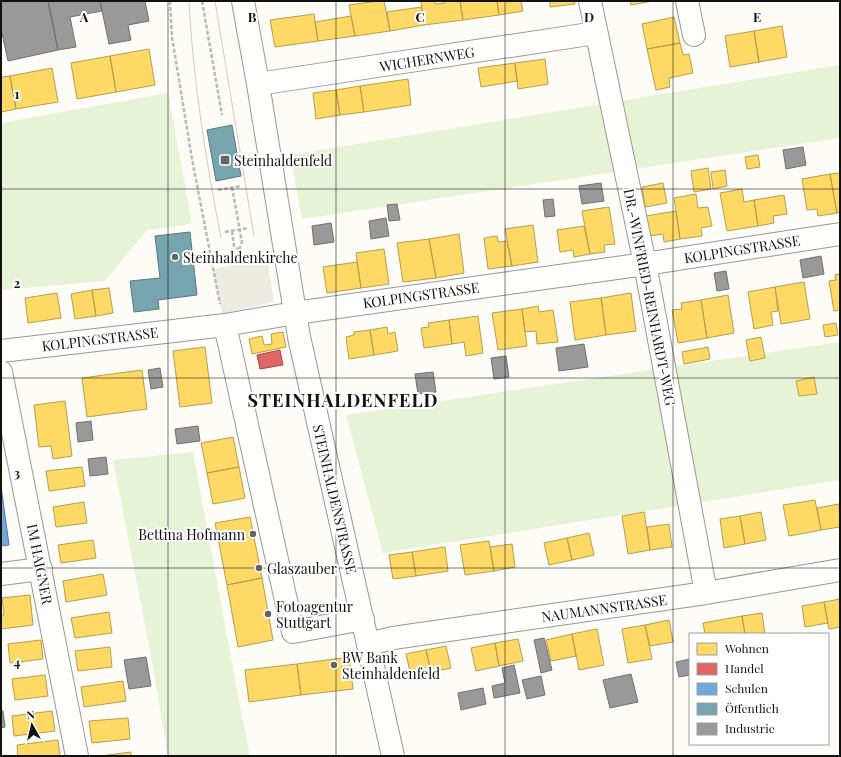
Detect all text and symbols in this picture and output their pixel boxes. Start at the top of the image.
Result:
text: A [79,8,89,25]
text: B [248,8,257,25]
text: C [415,8,425,25]
text: D [584,8,594,25]
text: E [753,8,761,25]
street label: WICHERNWEG [377,42,476,76]
text: 1 [15,85,20,102]
place label: Steinhaldenfeld [234,151,332,170]
marker: Steinhaldenfeld [219,154,231,166]
street label: DR.-WINFRIED-REINHARDT-WEG [620,187,680,407]
street label: KOLPINGSTRASSE [683,230,801,268]
place label: Steinhaldenkirche [183,248,298,267]
marker: Steinhaldenkirche [170,252,180,262]
text: 2 [14,274,21,291]
street label: KOLPINGSTRASSE [362,277,480,313]
street label: KOLPINGSTRASSE [41,322,159,356]
district label: STEINHALDENFELD [247,388,439,412]
street label: STEINHALDENSTRASSE [309,422,361,576]
text: 3 [14,464,20,481]
street label: IM HAIGNER [23,522,57,607]
place label: Bettina Hofmann [138,525,246,544]
marker: Bettina Hofmann [248,529,258,539]
place label: Glaszauber [267,559,338,578]
marker: Glaszauber [254,563,264,573]
street label: NAUMANNSTRASSE [540,590,668,626]
place label: Fotoagentur Stuttgart [276,597,354,632]
marker: Fotoagentur Stuttgart [263,609,273,619]
legend [689,633,829,745]
text: Wohnen [724,640,769,656]
place label: BW Bank Steinhaldenfeld [342,648,440,683]
text: 4 [14,653,21,670]
marker: BW Bank Steinhaldenfeld [329,660,339,670]
text: Handel [725,660,764,676]
text: Schulen [725,680,768,696]
text: Öffentlich [725,700,779,716]
north arrow [12,705,52,745]
text: N [26,707,36,723]
text: Industrie [725,720,775,736]

